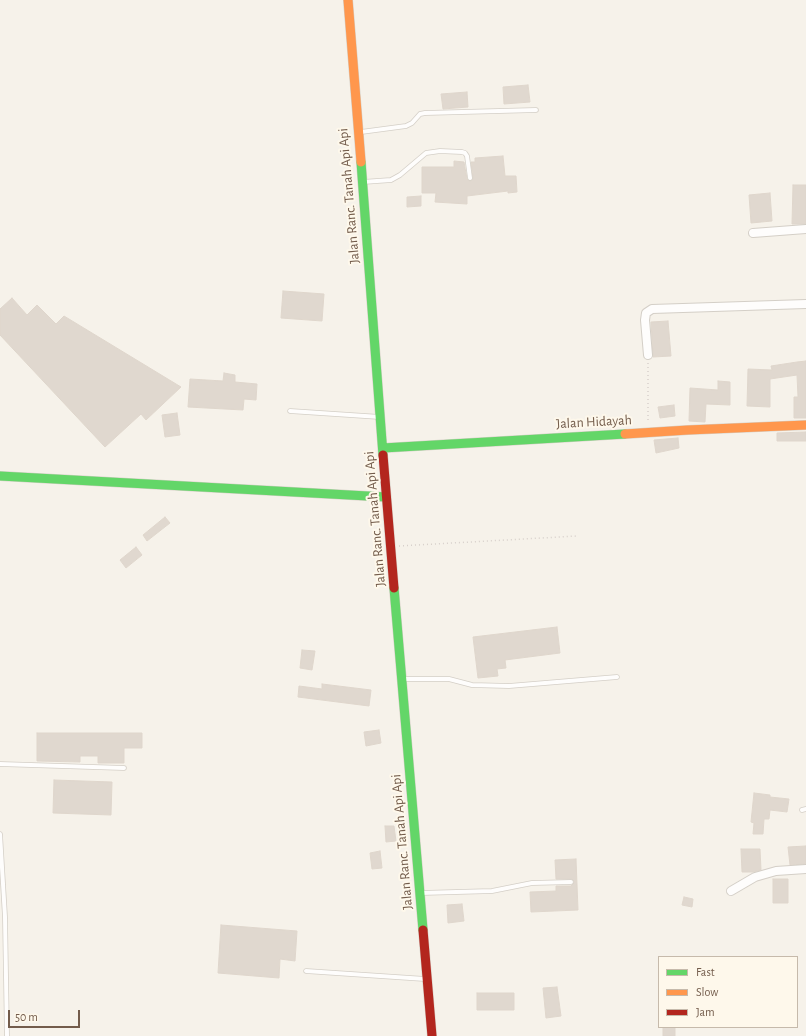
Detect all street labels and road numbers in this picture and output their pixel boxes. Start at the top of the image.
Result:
street label: Jalan Ranc. Tanah Api Api [335,128,363,264]
street label: Jalan Hidayah [556,412,632,432]
street label: Jalan Ranc. Tanah Api Api [361,451,389,587]
street label: Jalan Ranc. Tanah Api Api [388,774,416,910]

